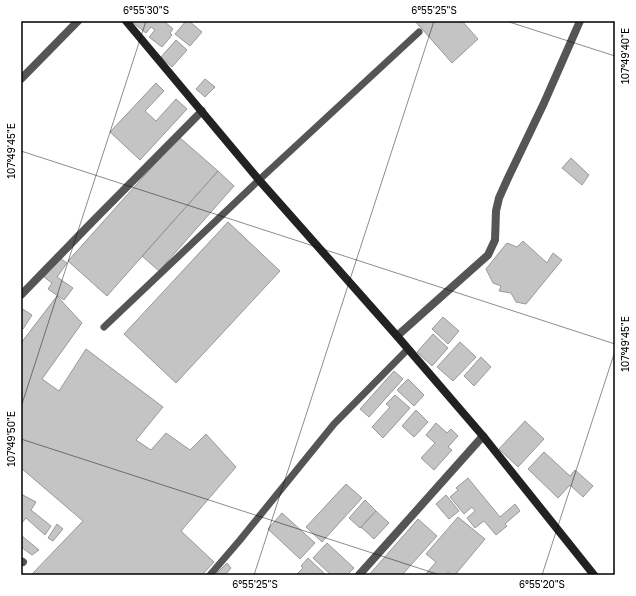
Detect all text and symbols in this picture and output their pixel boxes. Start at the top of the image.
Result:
text: 6°55'30"S [123,4,169,16]
text: 6°55'25"S [411,4,457,16]
text: 107°49'40"E [619,28,631,84]
text: 107°49'45"E [5,123,17,179]
text: 107°49'45"E [619,316,631,372]
text: 107°49'50"E [5,411,17,467]
text: 6°55'25"S [232,578,278,590]
text: 6°55'20"S [519,578,565,590]

